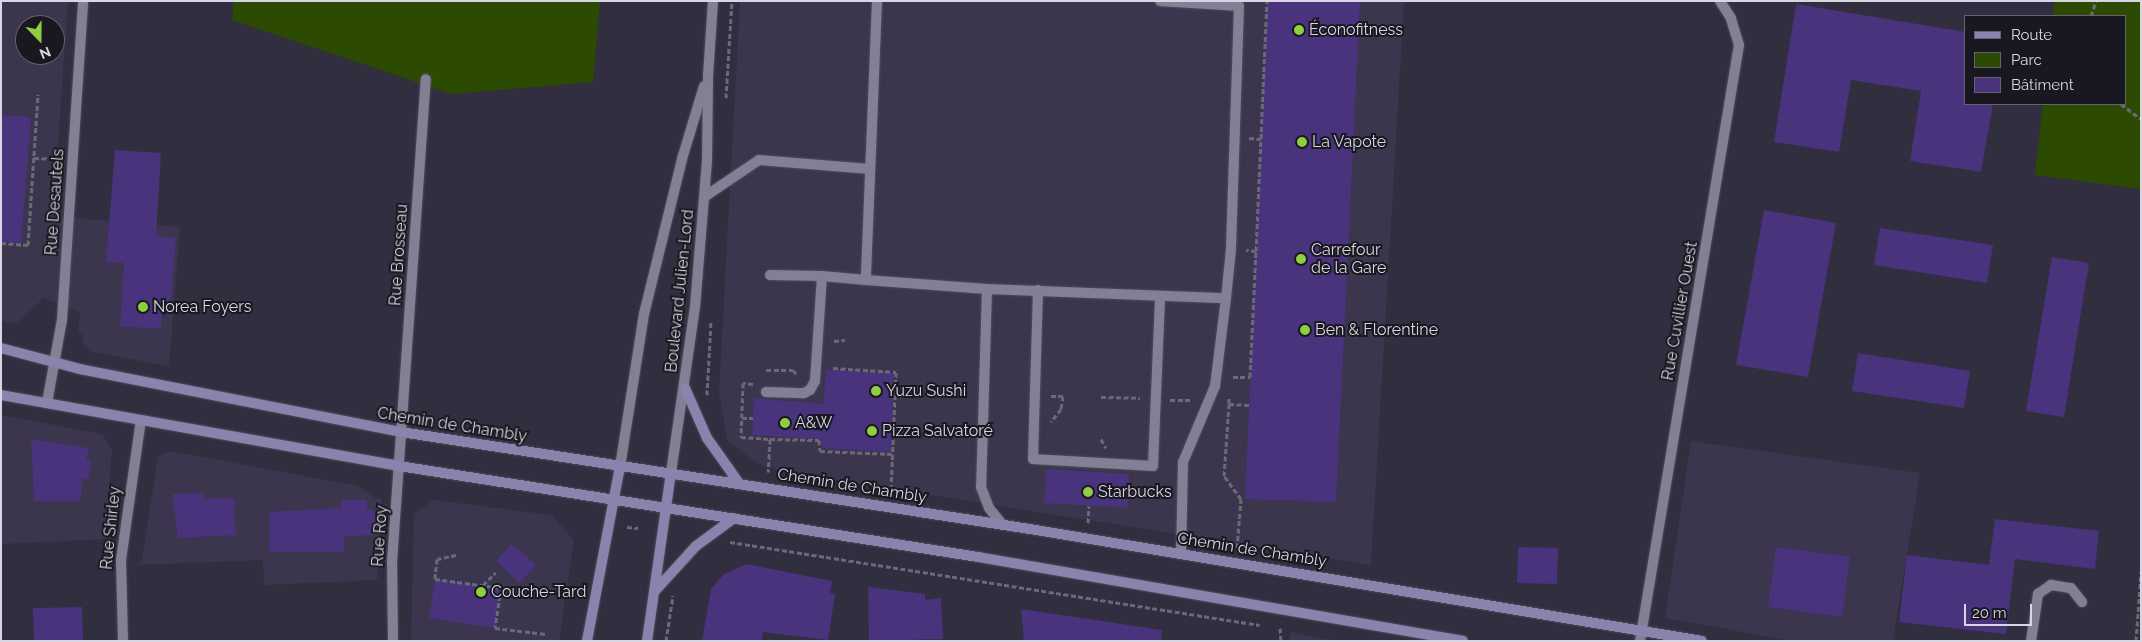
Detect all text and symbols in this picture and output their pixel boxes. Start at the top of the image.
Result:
north arrow [15,15,65,65]
legend [1964,15,2127,105]
place label: Éconofitness [1309,20,1403,40]
marker: Éconofitness [1293,24,1305,36]
text: Route [2011,26,2052,44]
text: N [37,44,53,62]
text: Parc [2011,51,2042,69]
text: Bâtiment [2011,76,2074,94]
place label: La Vapote [1312,132,1387,152]
marker: La Vapote [1296,136,1308,148]
street label: Rue Desautels [42,148,68,256]
street label: Rue Brosseau [386,204,412,306]
street label: Boulevard Julien-Lord [662,208,698,374]
place label: Carrefour de la Gare [1311,240,1387,278]
street label: Rue Cuvillier Ouest [1658,240,1702,382]
marker: Carrefour de la Gare [1295,253,1307,265]
place label: Norea Foyers [153,297,252,317]
marker: Norea Foyers [137,301,149,313]
place label: Ben & Florentine [1315,320,1438,340]
marker: Ben & Florentine [1299,324,1311,336]
place label: Yuzu Sushi [886,381,966,401]
marker: Yuzu Sushi [870,385,882,397]
street label: Chemin de Chambly [376,404,528,446]
place label: A&W [795,413,832,433]
marker: A&W [779,417,791,429]
place label: Pizza Salvatoré [882,421,993,441]
marker: Pizza Salvatoré [866,425,878,437]
street label: Chemin de Chambly [776,465,928,507]
place label: Starbucks [1098,482,1172,502]
street label: Rue Shirley [97,485,125,571]
marker: Starbucks [1082,486,1094,498]
street label: Rue Roy [368,505,392,567]
street label: Chemin de Chambly [1176,529,1328,571]
place label: Couche-Tard [491,582,586,602]
marker: Couche-Tard [475,586,487,598]
scale bar [1967,594,2034,626]
text: 20 m [1972,604,2007,622]

